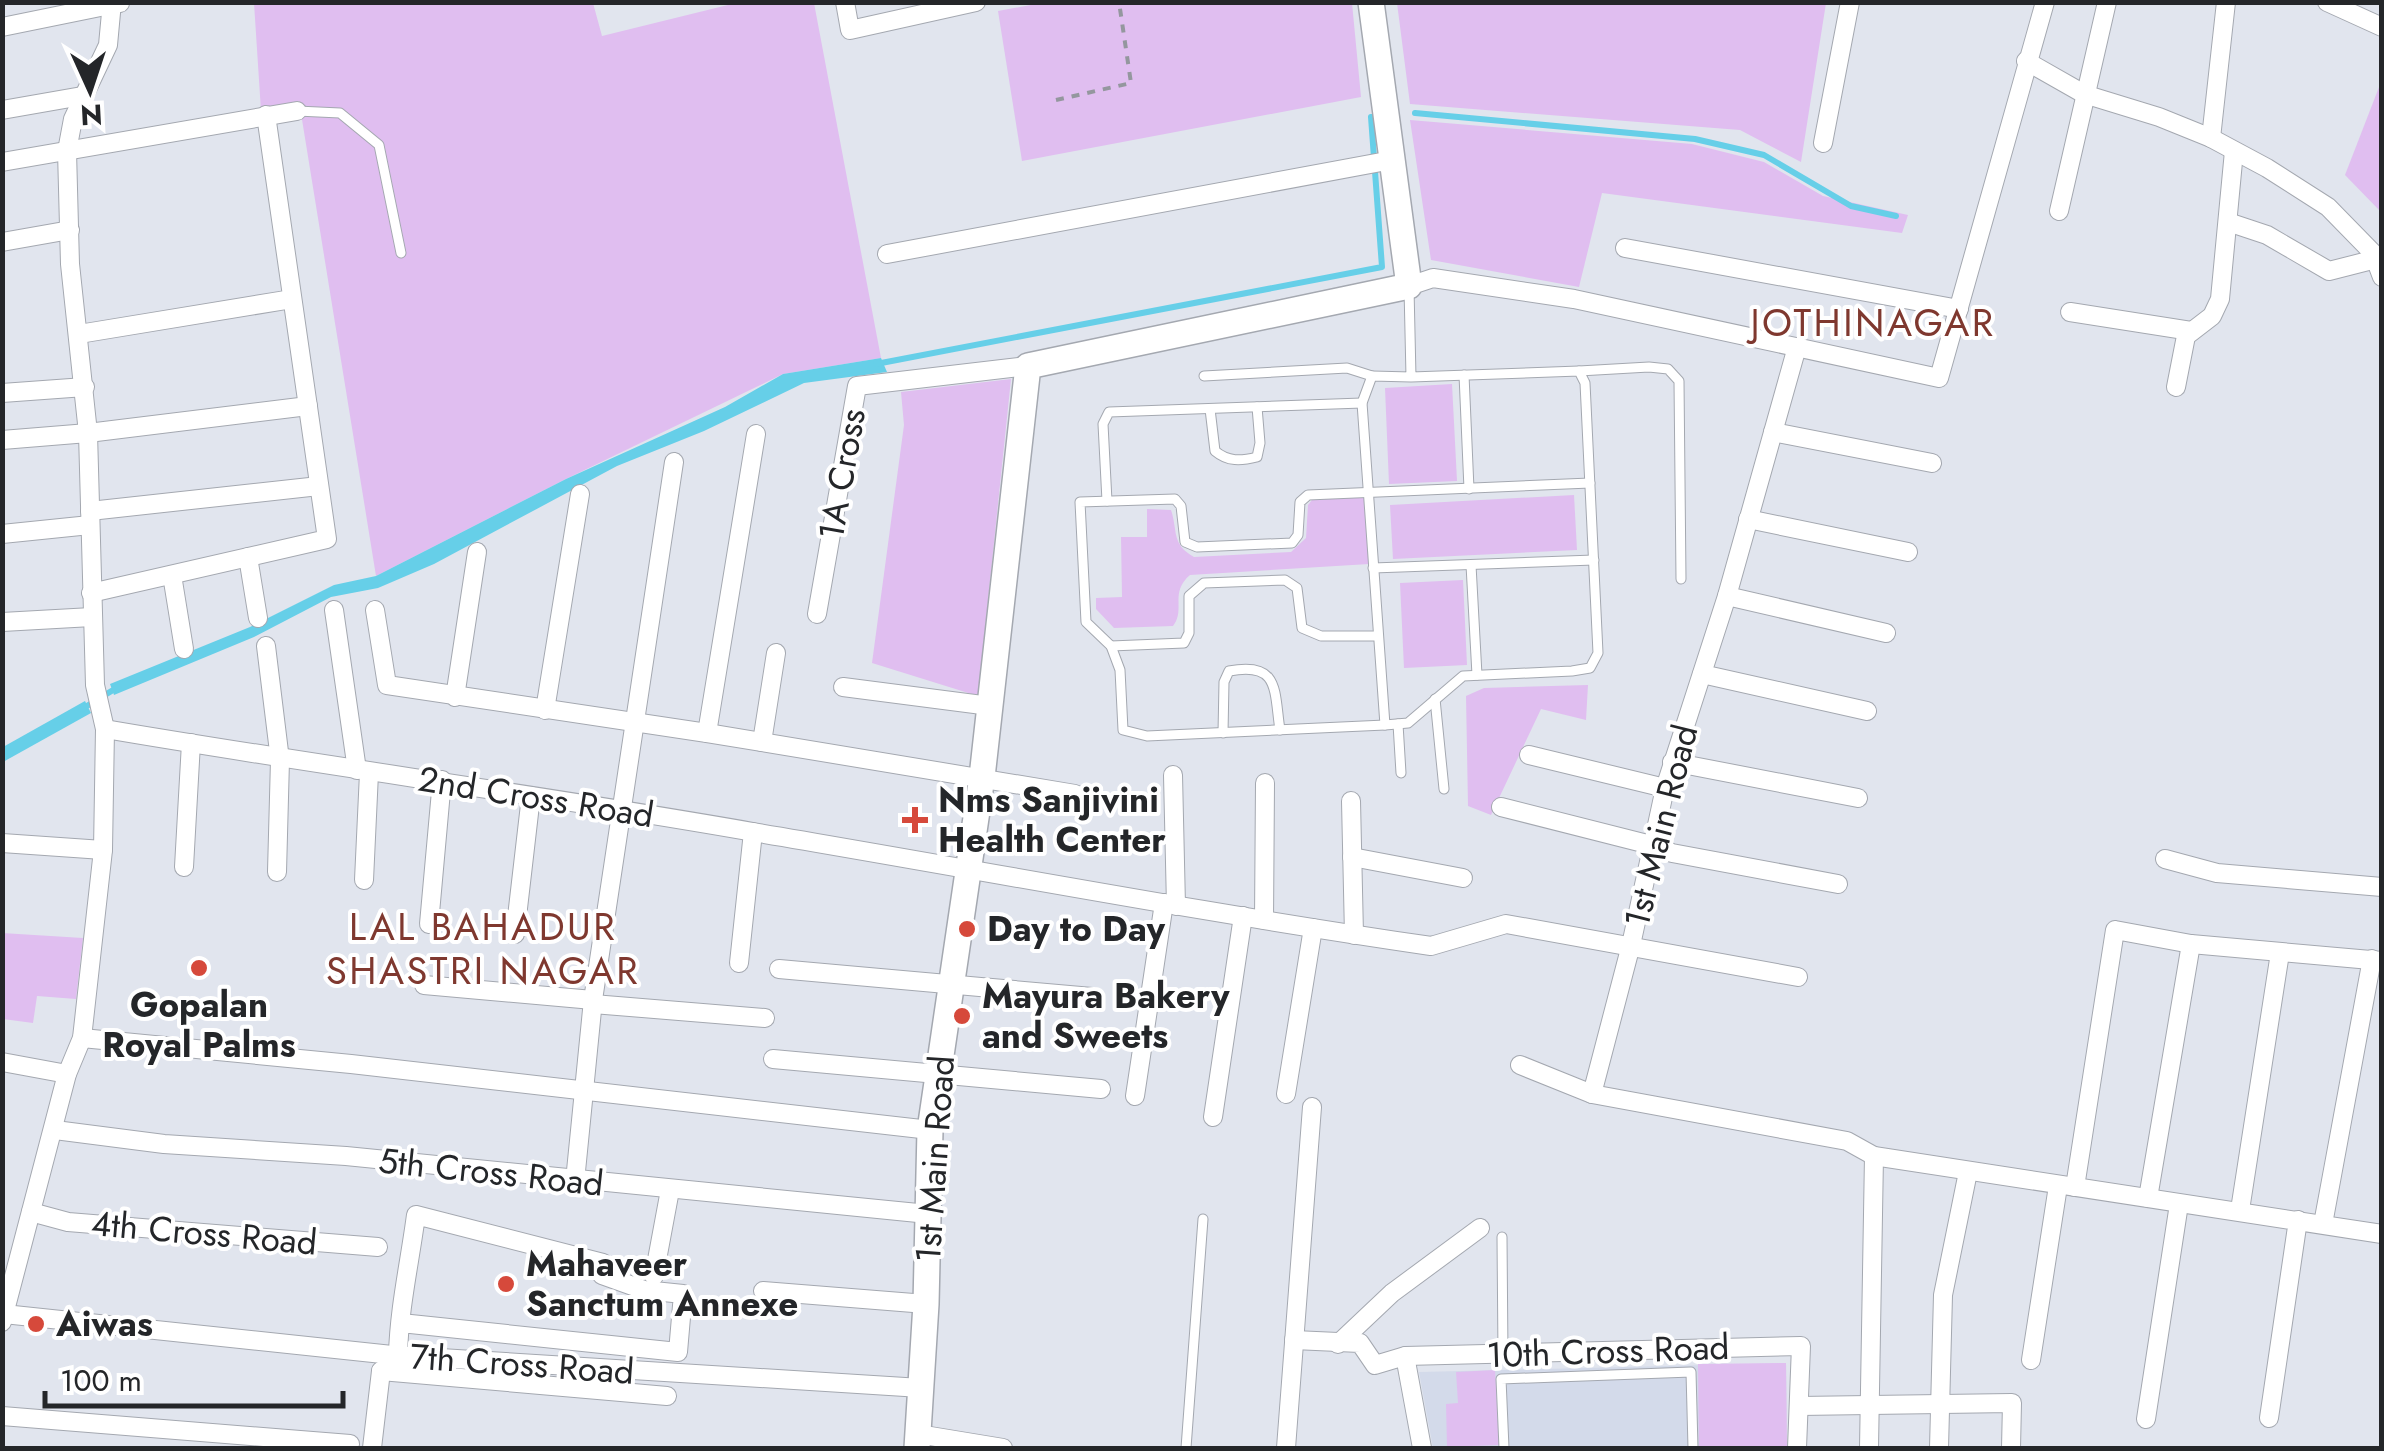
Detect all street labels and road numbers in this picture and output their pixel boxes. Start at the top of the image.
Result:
street label: 1A Cross [806,405,878,543]
street label: 1st Main Road [1612,719,1710,933]
street label: 2nd Cross Road [415,754,657,840]
street label: 1st Main Road [903,1054,967,1264]
street label: 5th Cross Road [376,1135,606,1209]
street label: 4th Cross Road [89,1198,319,1268]
street label: 10th Cross Road [1486,1322,1730,1380]
street label: 7th Cross Road [408,1331,636,1397]

